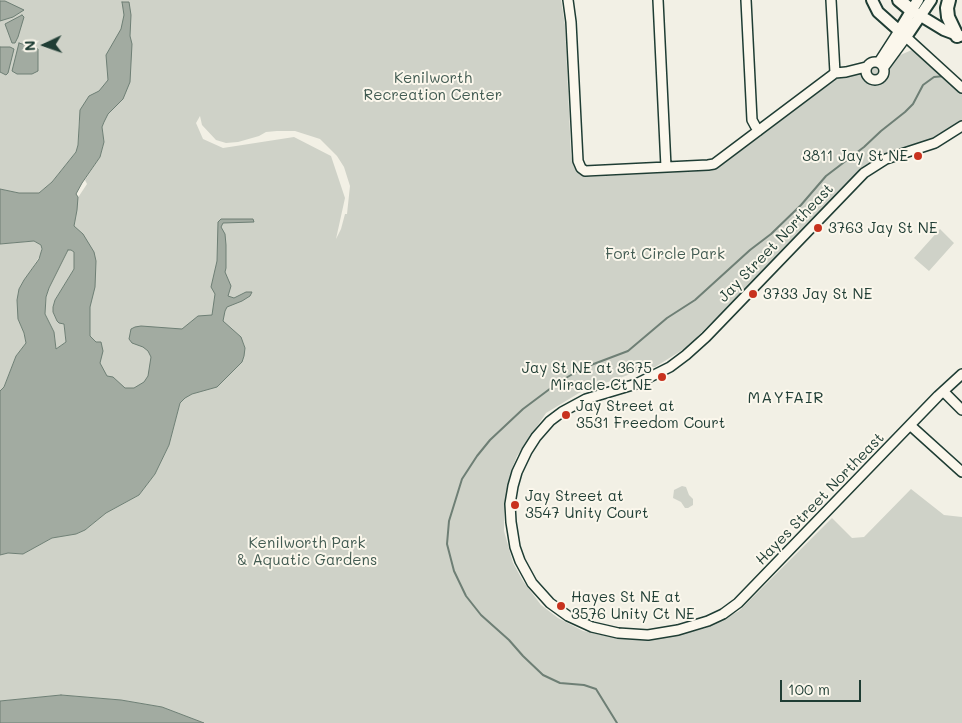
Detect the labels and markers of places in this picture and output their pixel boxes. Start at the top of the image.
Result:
place label: 3811 Jay St NE [802,147,908,165]
marker: 3811 Jay St NE [912,150,924,162]
place label: 3763 Jay St NE [828,219,937,237]
marker: 3763 Jay St NE [812,222,824,234]
place label: 3733 Jay St NE [763,285,872,303]
marker: 3733 Jay St NE [747,288,759,300]
place label: Jay St NE at 3675 Miracle Ct NE [522,359,652,394]
marker: Jay St NE at 3675 Miracle Ct NE [656,371,668,383]
place label: Jay Street at 3531 Freedom Court [576,397,725,432]
marker: Jay Street at 3531 Freedom Court [560,409,572,421]
place label: Jay Street at 3547 Unity Court [525,487,649,522]
marker: Jay Street at 3547 Unity Court [509,499,521,511]
place label: Hayes St NE at 3576 Unity Ct NE [571,588,695,623]
marker: Hayes St NE at 3576 Unity Ct NE [555,600,567,612]

